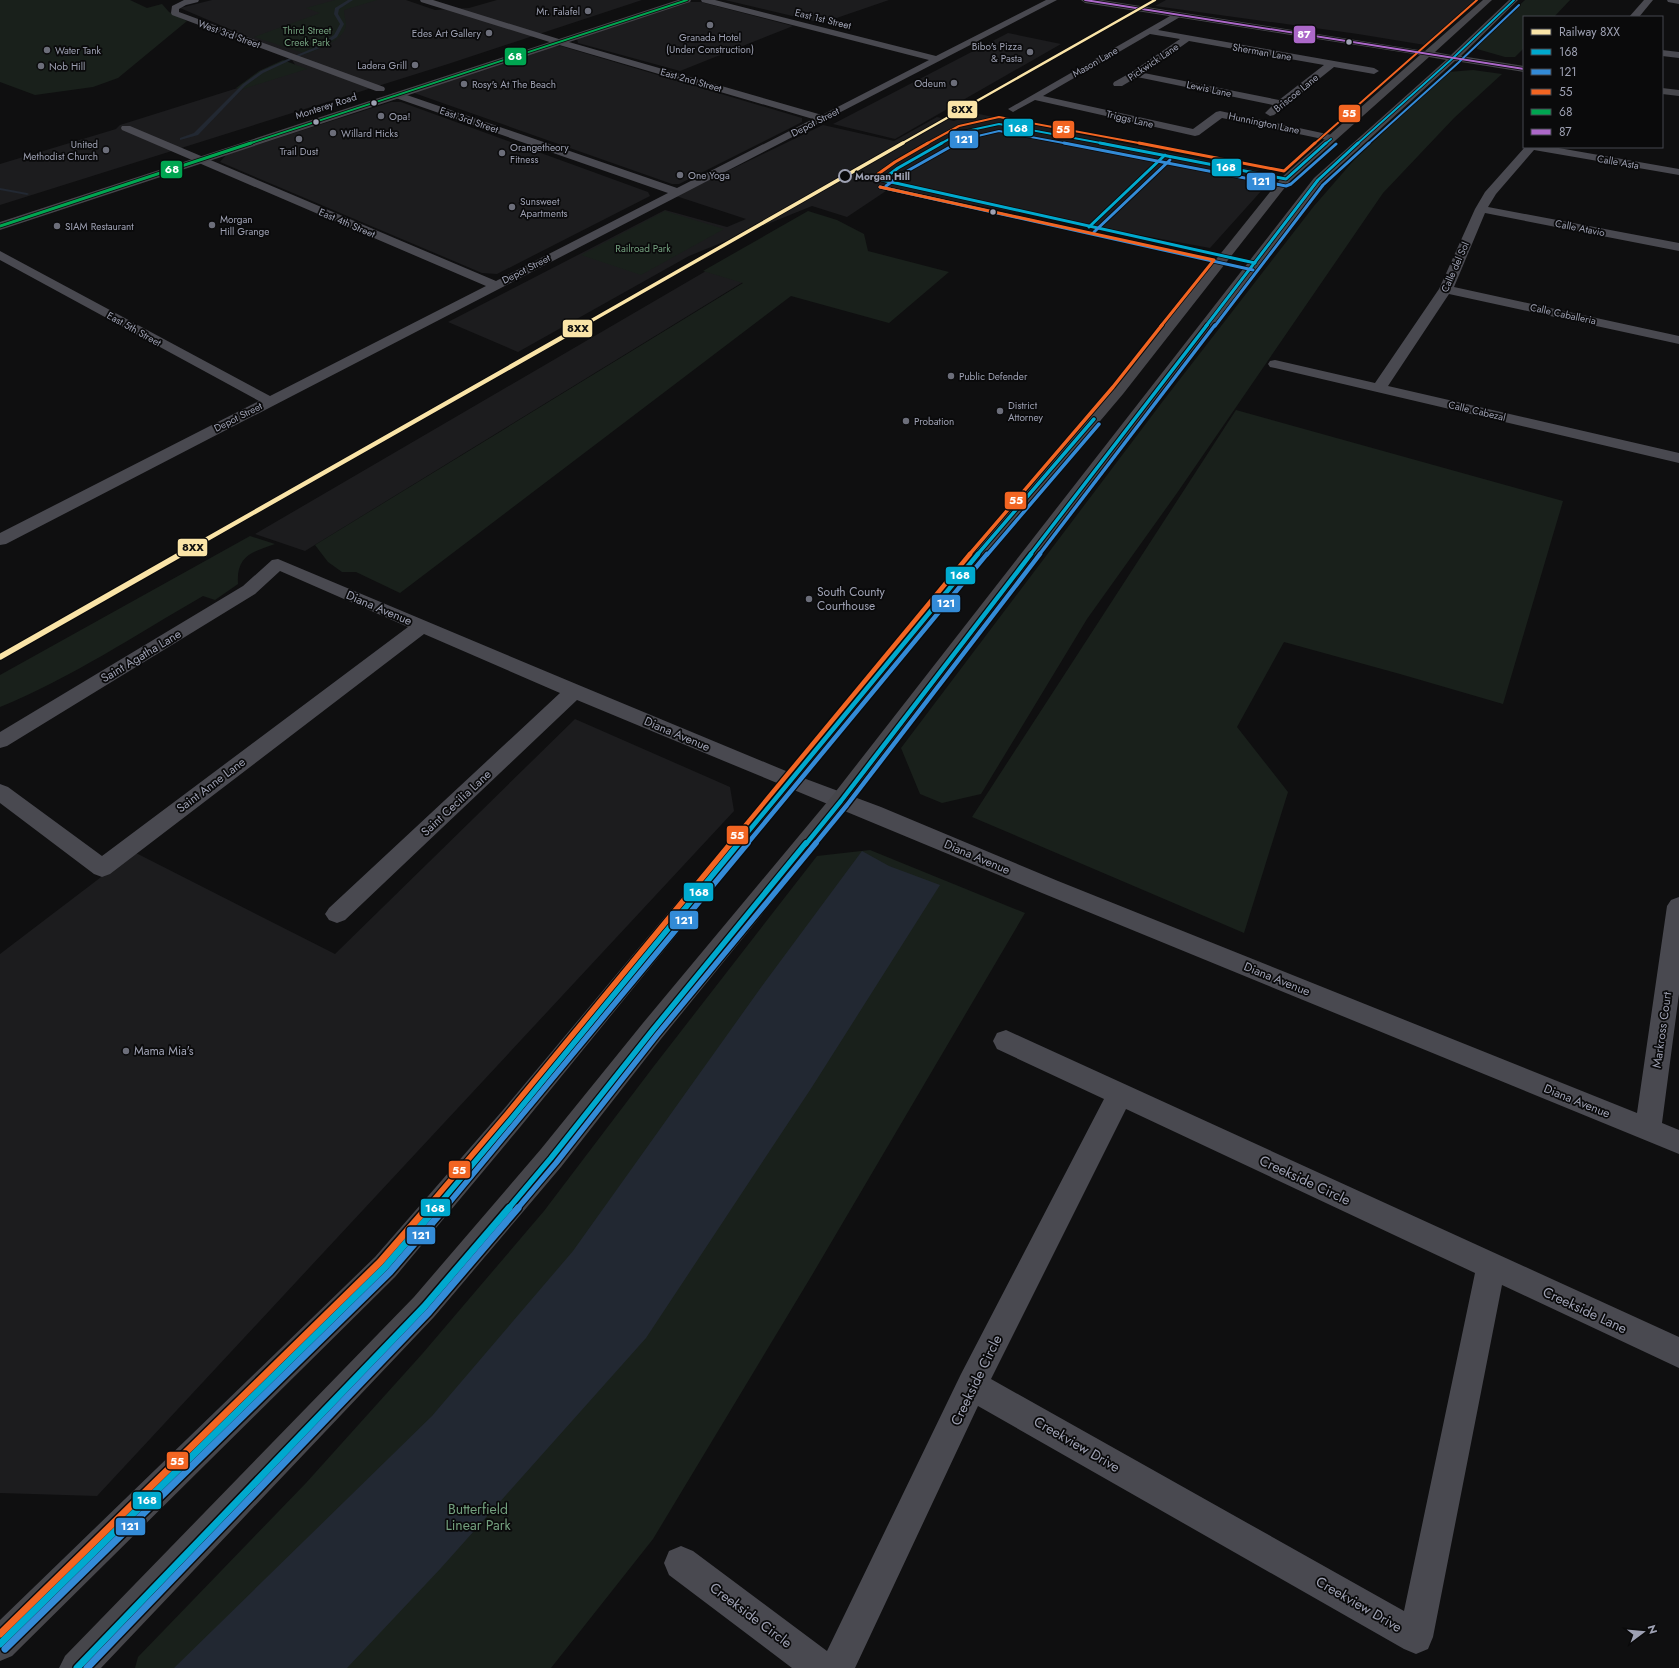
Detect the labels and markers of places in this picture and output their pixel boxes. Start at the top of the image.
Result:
place label: Mr. Falafel [536,4,580,19]
marker: Mr. Falafel [583,6,593,16]
marker: Granada Hotel (Under Construction) [705,20,715,30]
place label: Edes Art Gallery [412,26,482,41]
marker: Edes Art Gallery [484,28,494,38]
place label: Granada Hotel (Under Construction) [666,30,754,57]
unlabelled marker [1344,37,1354,47]
place label: Bibo's Pizza & Pasta [972,39,1022,66]
place label: Water Tank [55,43,101,58]
marker: Water Tank [42,45,52,55]
marker: Bibo's Pizza & Pasta [1025,47,1035,57]
place label: Ladera Grill [357,58,407,73]
place label: Nob Hill [49,59,85,74]
marker: Ladera Grill [410,60,420,70]
marker: Nob Hill [36,61,46,71]
place label: Odeum [914,76,946,91]
place label: Rosy's At The Beach [472,77,556,92]
marker: Odeum [949,78,959,88]
marker: Rosy's At The Beach [459,79,469,89]
unlabelled marker [369,98,379,108]
place label: Opa! [389,109,410,124]
marker: Opa! [376,111,386,121]
unlabelled marker [311,117,321,127]
place label: Willard Hicks [341,126,398,141]
marker: Willard Hicks [328,128,338,138]
marker: Trail Dust [294,134,304,144]
place label: United Methodist Church [23,137,98,164]
place label: Orangetheory Fitness [510,140,569,167]
place label: Trail Dust [280,144,319,159]
marker: United Methodist Church [101,145,111,155]
marker: Orangetheory Fitness [497,148,507,158]
place label: One Yoga [688,168,730,183]
marker: Morgan Hill [838,169,852,183]
place label: Morgan Hill [855,169,910,184]
marker: One Yoga [675,170,685,180]
place label: Sunsweet Apartments [520,194,568,221]
marker: Sunsweet Apartments [507,202,517,212]
unlabelled marker [988,207,998,217]
place label: Morgan Hill Grange [220,212,269,239]
place label: SIAM Restaurant [65,219,134,234]
marker: Morgan Hill Grange [207,220,217,230]
marker: SIAM Restaurant [52,221,62,231]
place label: Public Defender [959,369,1028,384]
marker: Public Defender [946,371,956,381]
place label: District Attorney [1008,398,1044,425]
marker: District Attorney [995,406,1005,416]
place label: Probation [914,414,954,429]
marker: Probation [901,416,911,426]
place label: South County Courthouse [817,583,885,615]
marker: South County Courthouse [804,594,814,604]
place label: Mama Mia's [134,1042,194,1060]
marker: Mama Mia's [121,1046,131,1056]

